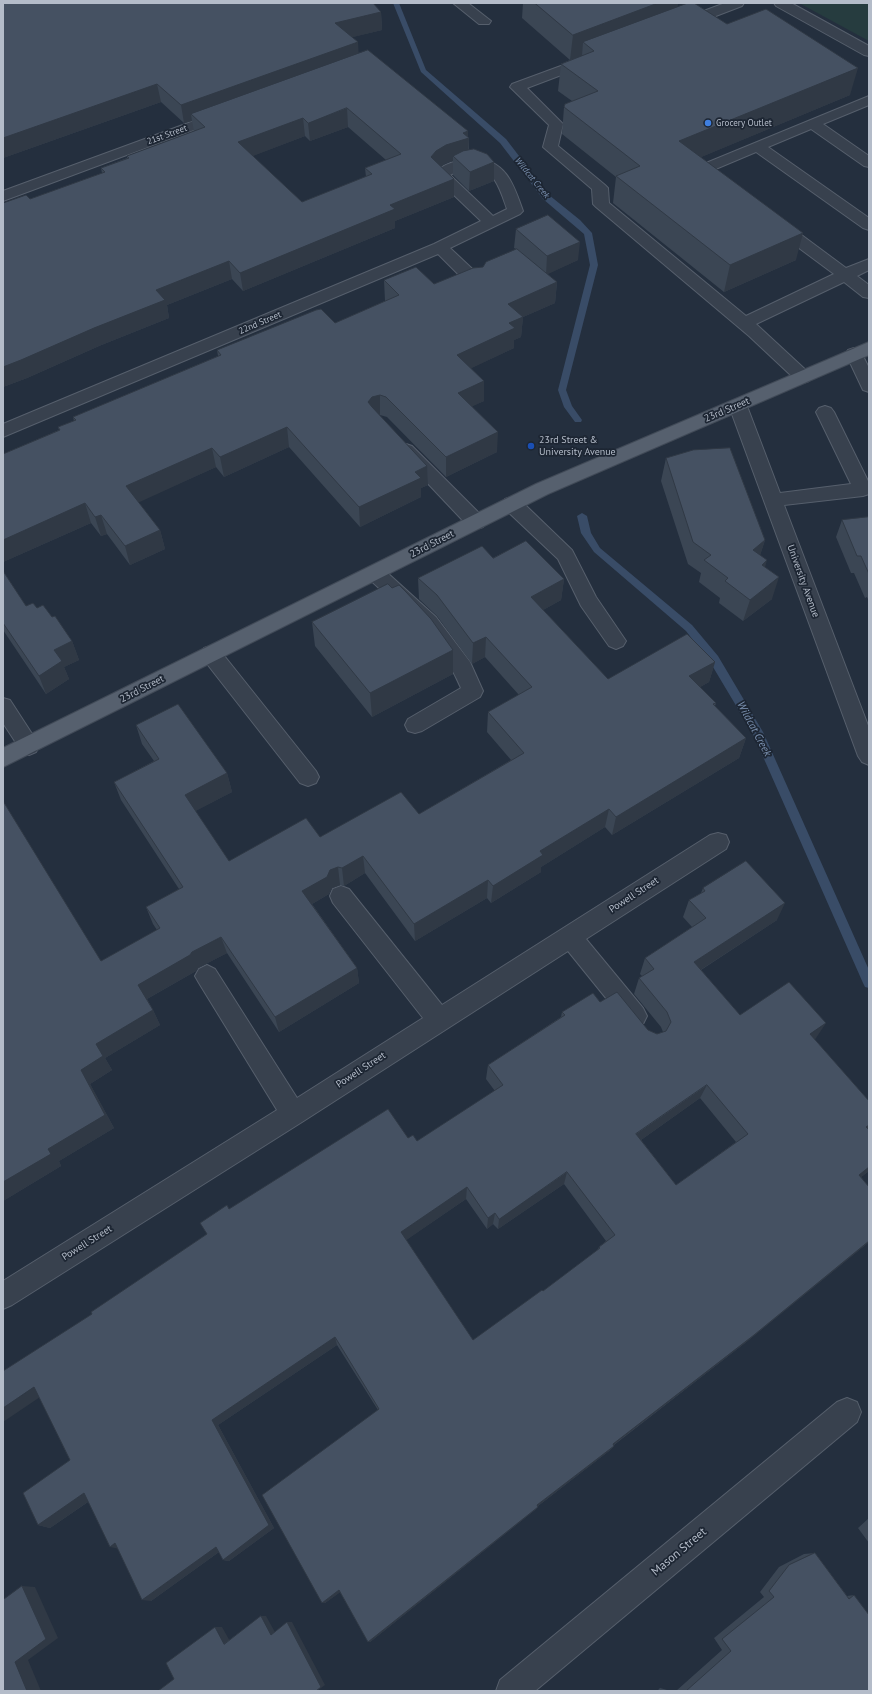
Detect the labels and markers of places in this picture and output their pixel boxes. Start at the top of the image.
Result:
marker: Grocery Outlet [703,118,713,128]
place label: Grocery Outlet [716,118,772,128]
place label: 23rd Street & University Avenue [539,434,616,458]
marker: 23rd Street & University Avenue [526,441,536,451]

